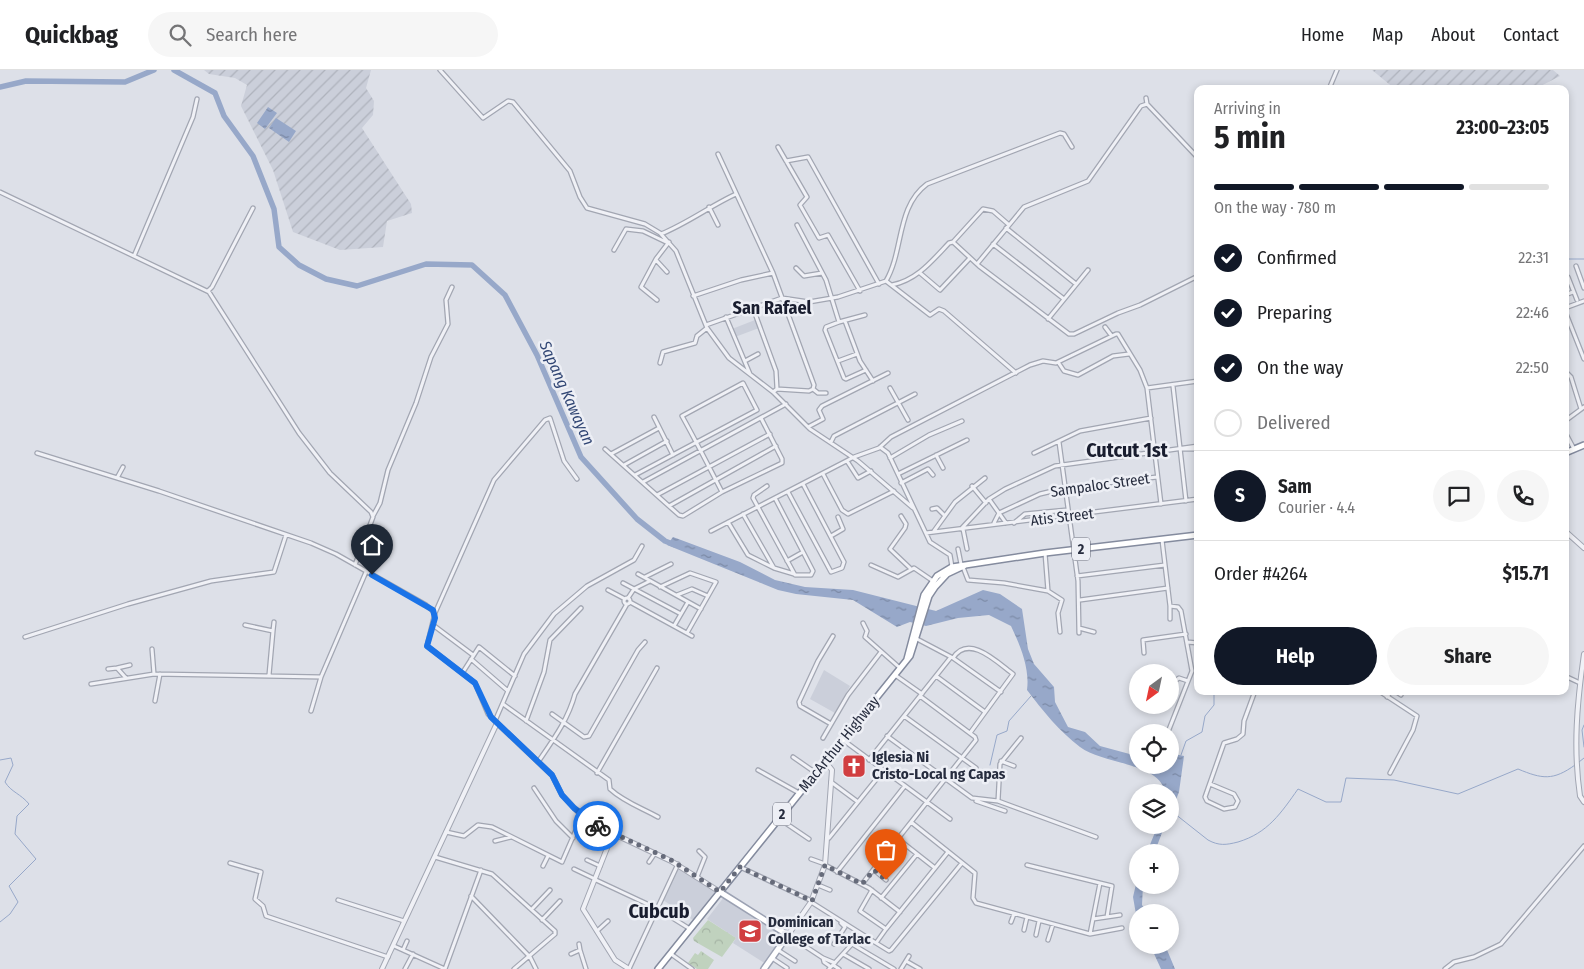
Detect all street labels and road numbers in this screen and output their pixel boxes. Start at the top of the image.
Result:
street label: Sampaloc Street [1049,469,1151,501]
street label: Atis Street [1029,504,1095,530]
road number: 2 [1072,538,1090,560]
street label: MacArthur Highway [795,692,883,796]
road number: 2 [773,802,791,826]

